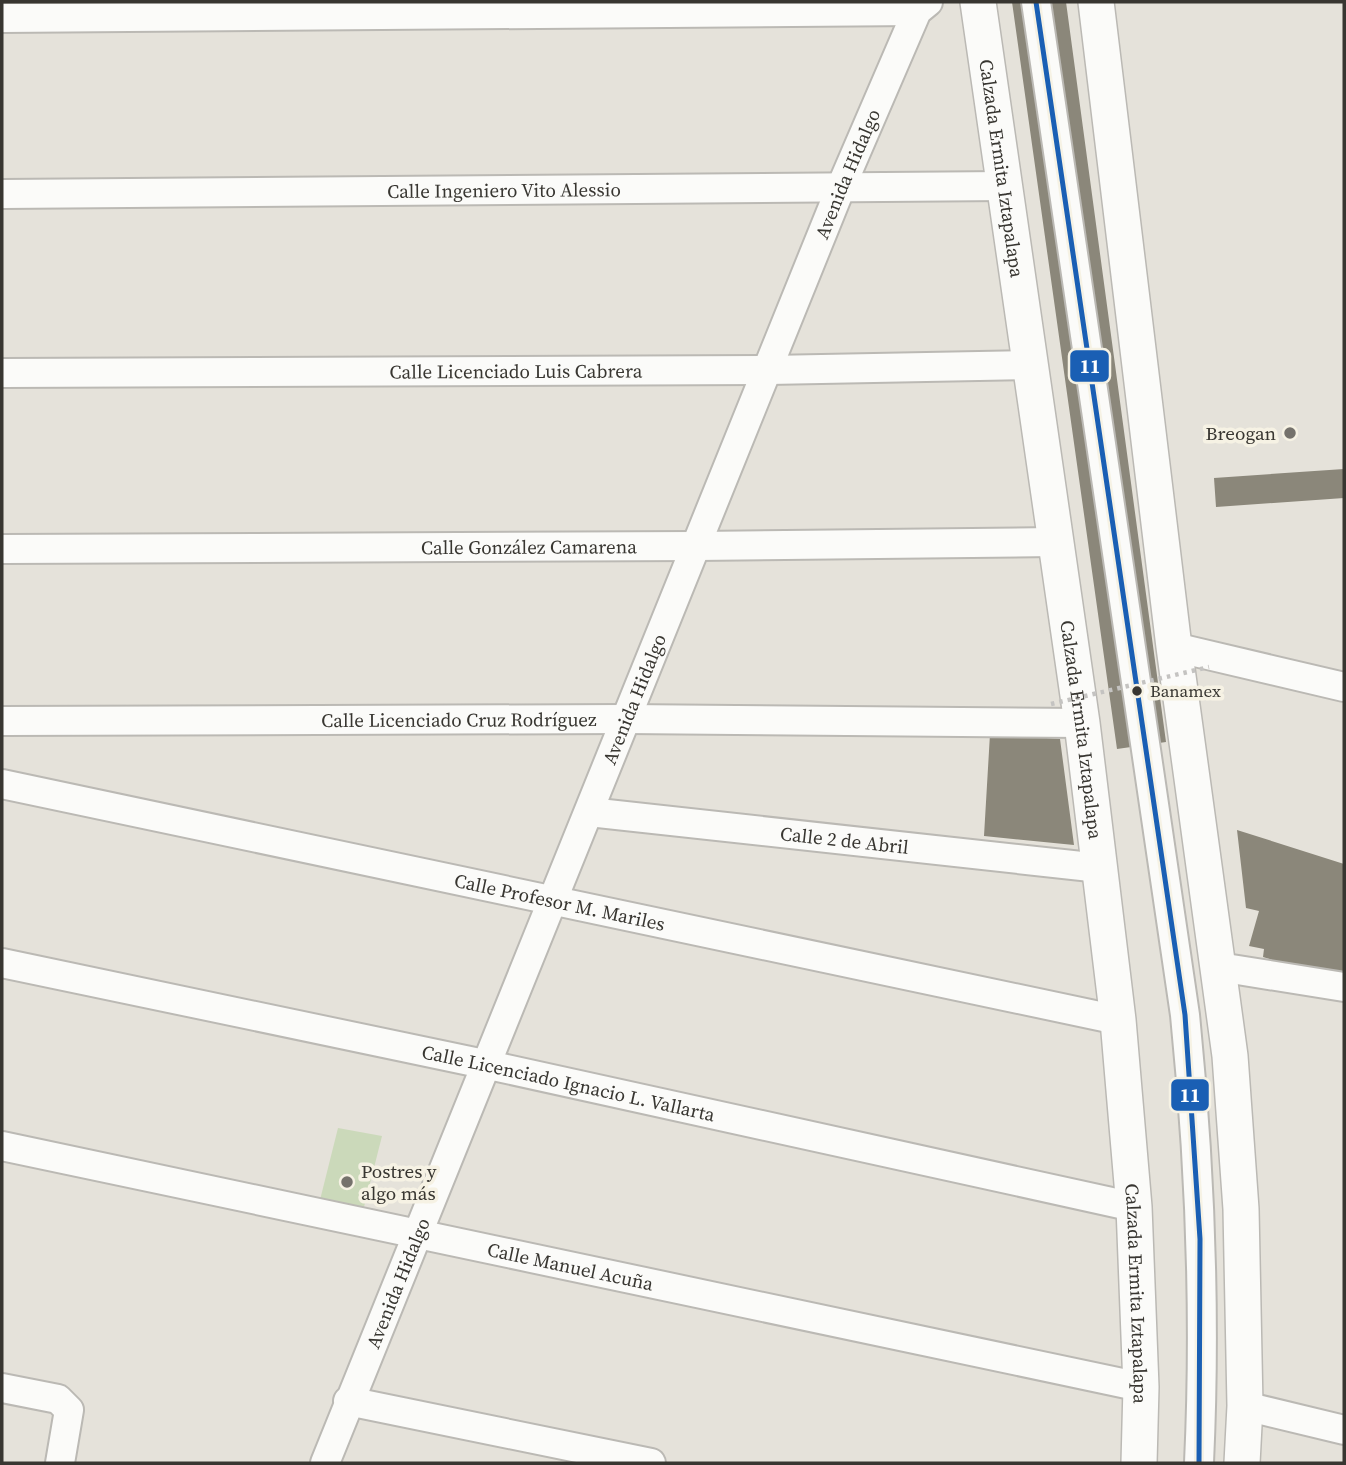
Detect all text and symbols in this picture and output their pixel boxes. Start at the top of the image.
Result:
street label: Calzada Ermita Iztapalapa [973,57,1031,280]
street label: Avenida Hidalgo [808,105,886,243]
street label: Calle Ingeniero Vito Alessio [387,176,621,204]
line badge: 11 [1069,349,1110,383]
text: 11 [1080,353,1100,379]
street label: Calle Licenciado Luis Cabrera [389,357,643,384]
place label: Breogan [1206,420,1276,446]
marker: Breogan [1282,425,1298,441]
street label: Calle González Camarena [421,533,637,560]
street label: Calzada Ermita Iztapalapa [1054,618,1109,841]
street label: Avenida Hidalgo [596,630,672,768]
place label: Banamex [1150,679,1221,703]
marker: Banamex [1130,684,1144,698]
street label: Calle Licenciado Cruz Rodríguez [321,706,597,733]
street label: Calle 2 de Abril [779,820,910,860]
street label: Calle Profesor M. Mariles [452,867,667,937]
street label: Calle Licenciado Ignacio L. Vallarta [420,1038,718,1128]
line badge: 11 [1170,1078,1210,1112]
text: 11 [1180,1082,1200,1108]
place label: Postres y algo más [361,1158,437,1206]
marker: Postres y algo más [339,1174,355,1190]
street label: Calzada Ermita Iztapalapa [1119,1182,1154,1404]
street label: Avenida Hidalgo [360,1214,436,1352]
street label: Calle Manuel Acuña [485,1236,656,1297]

